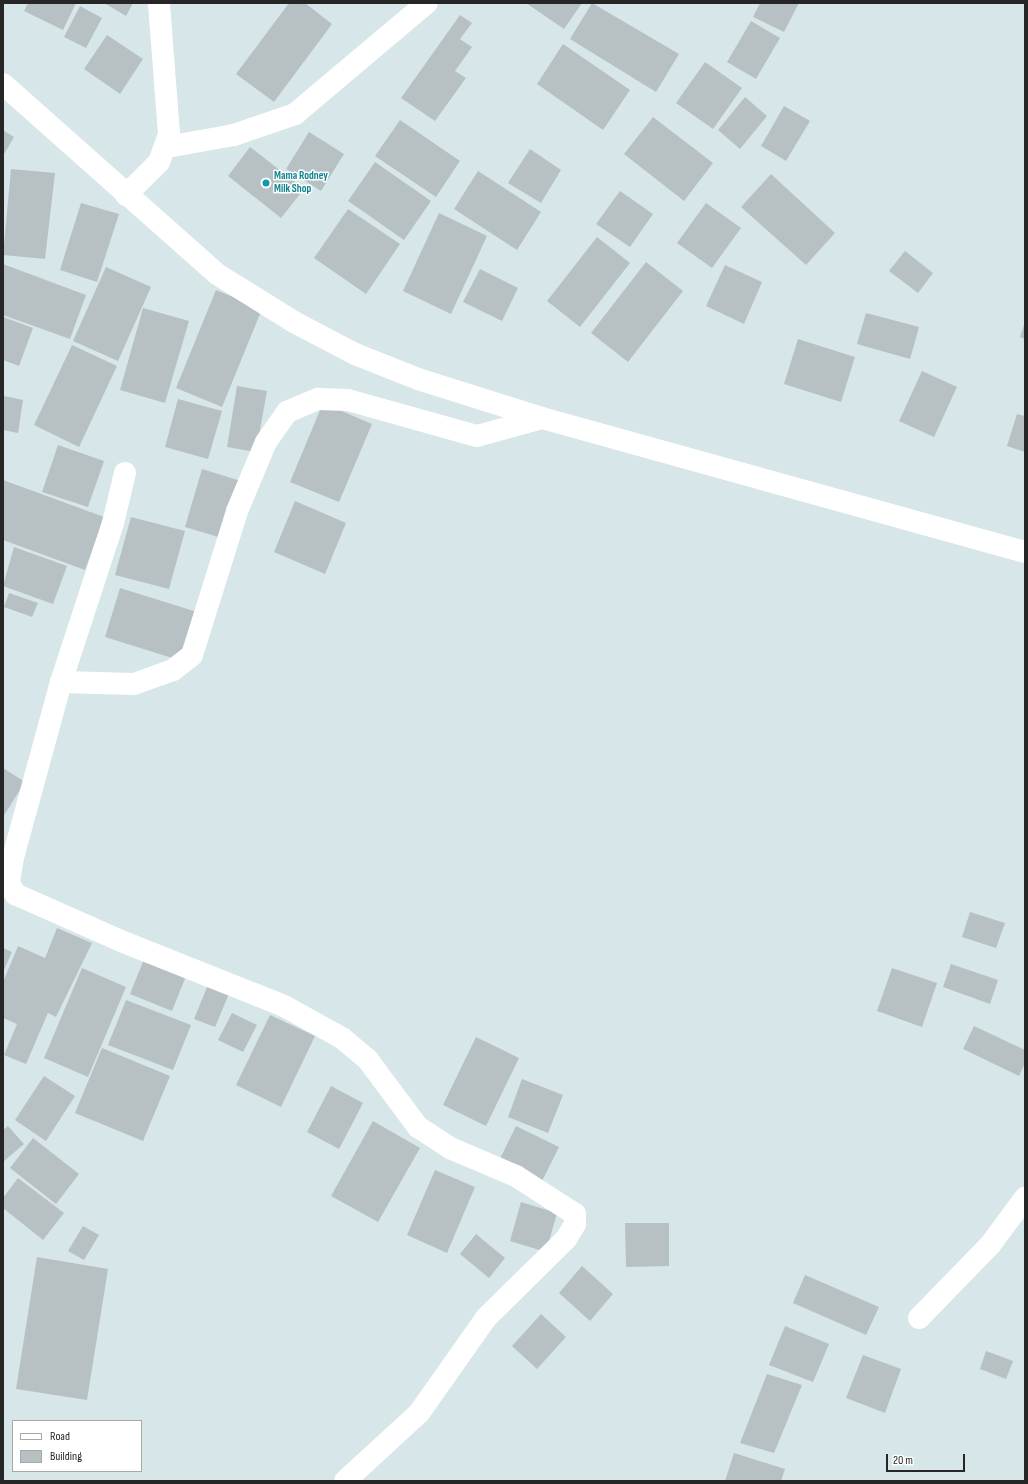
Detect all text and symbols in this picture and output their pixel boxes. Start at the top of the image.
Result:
place label: Mama Rodney Milk Shop [274,170,328,196]
marker: Mama Rodney Milk Shop [261,178,271,188]
legend [12,1420,142,1472]
text: Road [50,1429,70,1444]
scale bar [888,1446,967,1472]
text: Building [50,1449,82,1464]
text: 20 m [893,1453,913,1468]

